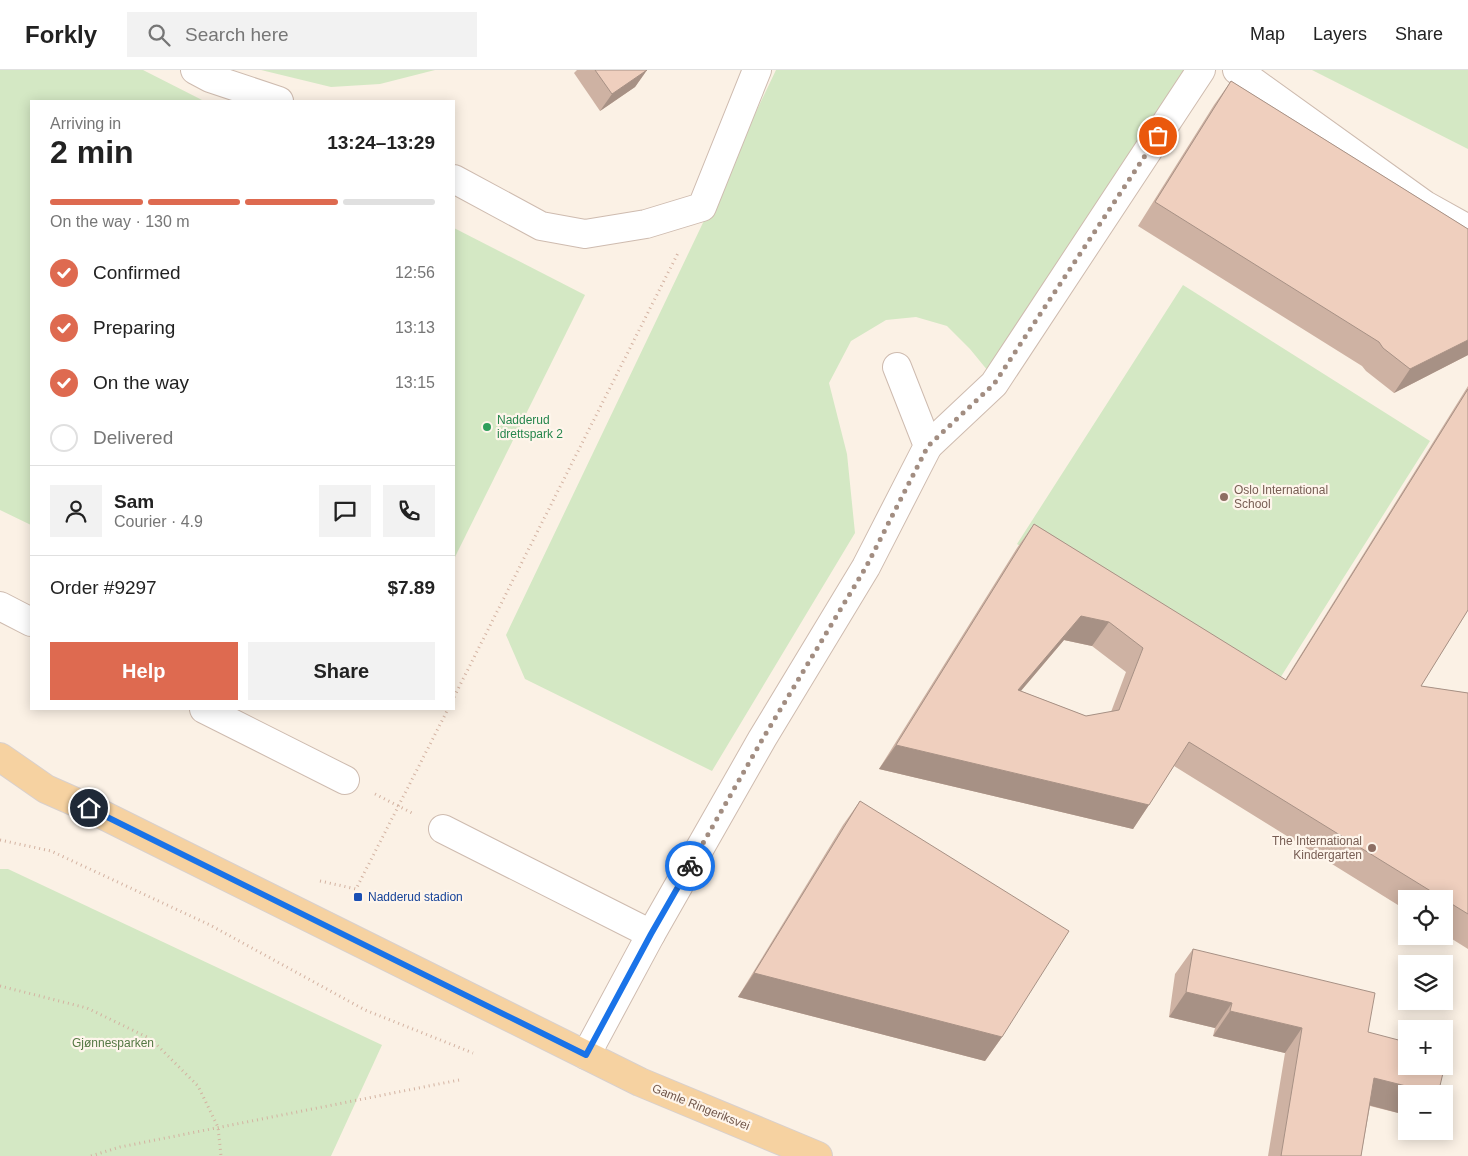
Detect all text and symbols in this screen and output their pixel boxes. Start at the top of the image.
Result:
search box [127,12,477,57]
text: Forkly [25,21,97,48]
icon: search [145,21,173,49]
text: Search here [185,24,289,45]
text: Map [1250,24,1285,44]
text: Layers [1313,24,1367,44]
text: Share [1395,24,1443,44]
text: Arriving in [50,115,121,132]
pin [1137,115,1179,157]
icon: bag [1144,122,1172,150]
text: 13:24–13:29 [327,132,435,153]
text: 2 min [50,134,134,170]
text: On the way · 130 m [50,213,190,230]
icon: check [50,259,78,287]
text: Confirmed [93,262,181,283]
text: 12:56 [395,264,435,281]
icon: check [50,314,78,342]
text: Preparing [93,317,175,338]
text: 13:13 [395,319,435,336]
icon: check [50,369,78,397]
text: On the way [93,372,189,393]
text: 13:15 [395,374,435,391]
place label: Nadderud idrettspark 2 [497,413,563,441]
marker: Nadderud idrettspark 2 [481,421,493,433]
text: Delivered [93,427,173,448]
place label: Oslo International School [1234,483,1328,511]
button: person [50,485,102,537]
button: chat [319,485,371,537]
button: phone [383,485,435,537]
text: Sam [114,491,154,512]
marker: Oslo International School [1218,491,1230,503]
text: Courier · 4.9 [114,513,203,530]
text: Order #9297 [50,577,157,598]
text: $7.89 [387,577,435,598]
button: Help [50,642,238,700]
button: Share [248,642,435,700]
pin [68,787,110,829]
icon: home [75,794,103,822]
place label: The International Kindergarten [1272,834,1362,862]
courier [665,841,715,891]
marker: The International Kindergarten [1366,842,1378,854]
icon: bike [676,852,704,880]
place label: Nadderud stadion [368,890,463,904]
map controls [1398,890,1453,1140]
button: locate [1398,890,1453,945]
marker: Nadderud stadion [352,891,364,903]
button: layers [1398,955,1453,1010]
button: + [1398,1020,1453,1075]
park label: Gjønnesparken [72,1036,154,1050]
street label: Gamle Ringeriksvei [650,1081,752,1133]
button: − [1398,1085,1453,1140]

